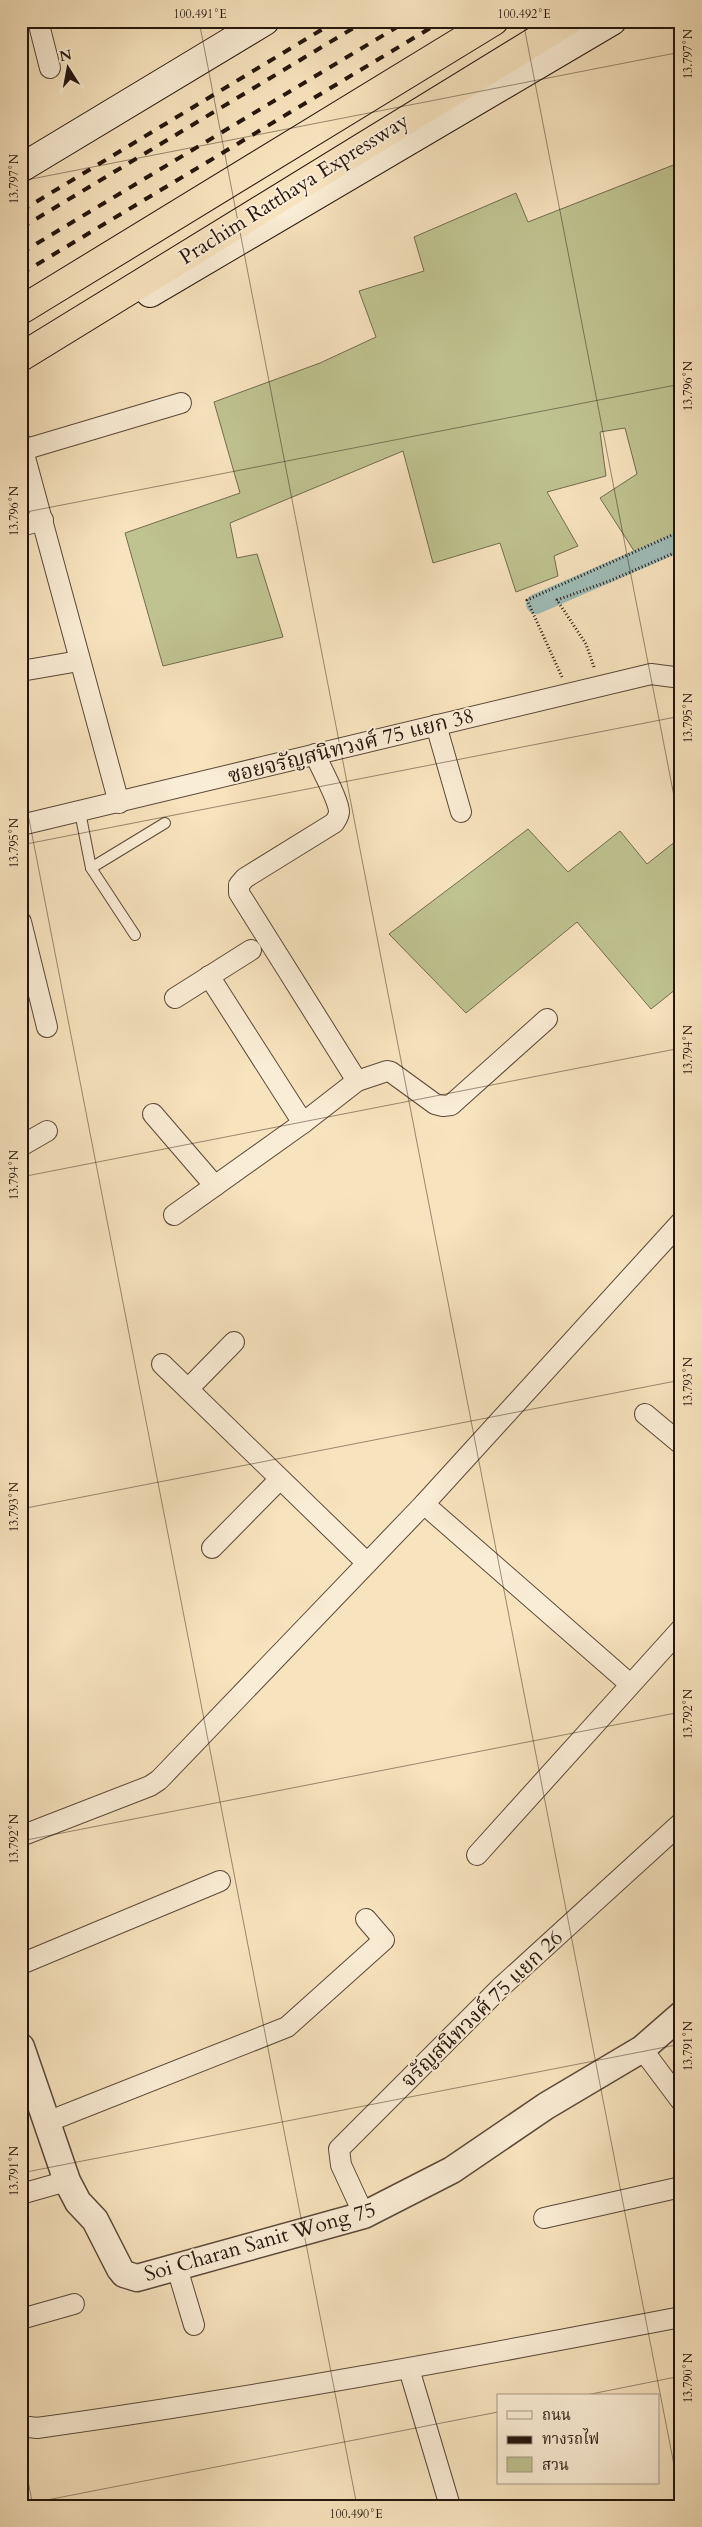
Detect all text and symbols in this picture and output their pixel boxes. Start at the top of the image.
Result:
text: 100.491°E [173,6,227,22]
text: 100.492°E [497,6,551,22]
text: 13.797°N [680,28,696,79]
north arrow [42,42,92,92]
text: N [58,45,73,66]
street label: Prachim Ratthaya Expressway [174,106,414,272]
text: 13.797°N [6,153,22,204]
text: 13.796°N [680,360,696,411]
text: 13.796°N [6,485,22,536]
text: 13.795°N [680,692,696,743]
street label: ซอยจรัญสนิทวงศ์ 75 แยก 38 [225,701,477,791]
text: 13.795°N [6,817,22,868]
text: 13.794°N [680,1024,696,1075]
text: 13.794°N [6,1149,22,1200]
text: 13.793°N [680,1356,696,1407]
text: 13.793°N [6,1481,22,1532]
text: 13.792°N [680,1688,696,1739]
text: 13.792°N [6,1813,22,1864]
street label: จรัญสนิทวงศ์ 75 แยก 26 [395,1924,569,2094]
text: 13.791°N [680,2020,696,2071]
text: 13.791°N [6,2145,22,2196]
street label: Soi Charan Sanit Wong 75 [141,2195,379,2289]
text: 13.790°N [680,2352,696,2403]
legend [497,2394,660,2484]
text: ถนน [542,2405,571,2425]
text: ทางรถไฟ [542,2428,599,2449]
text: สวน [542,2455,569,2475]
text: 100.490°E [329,2506,383,2522]

